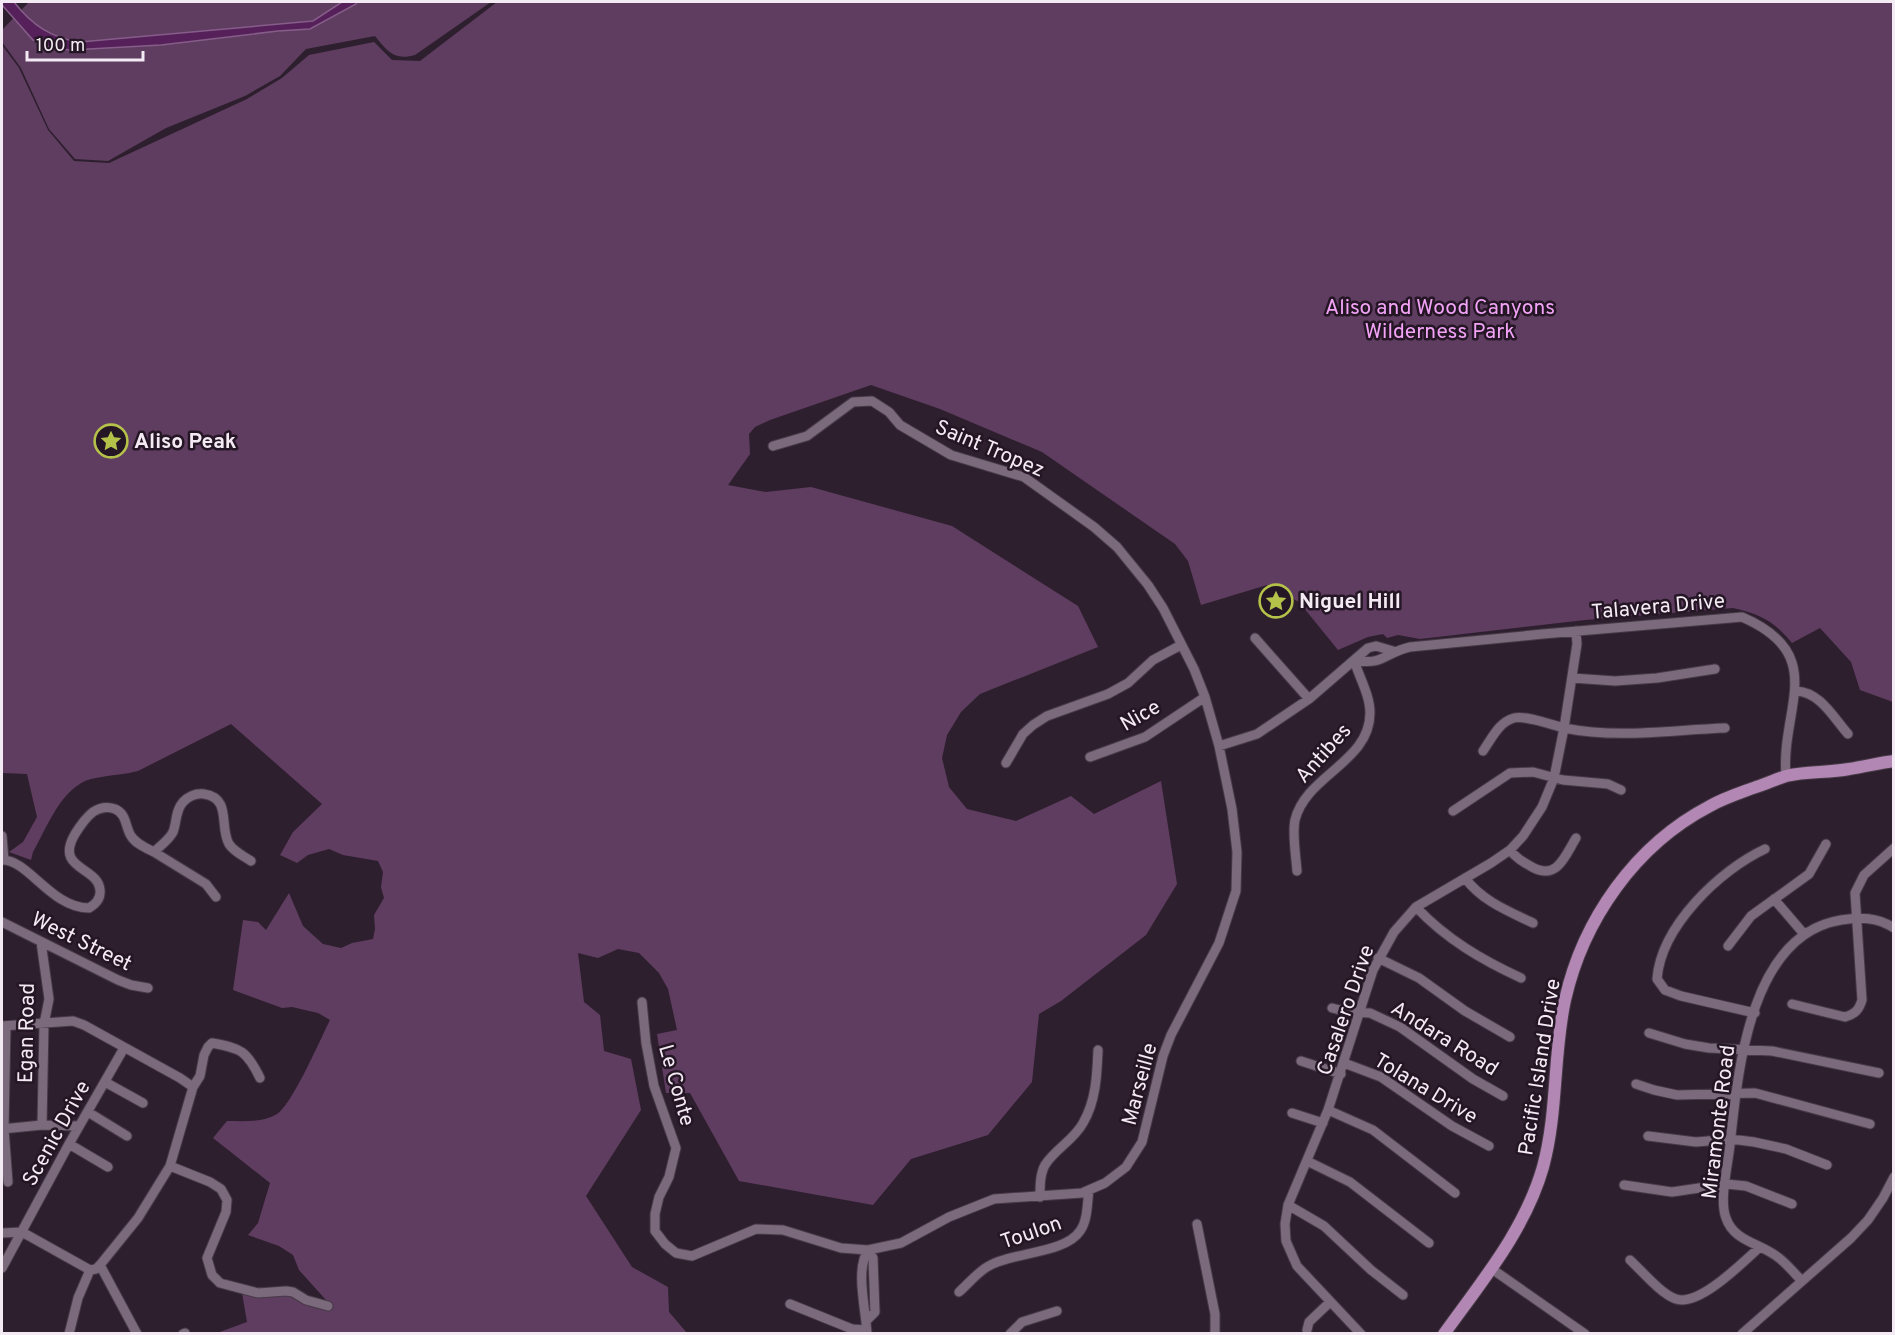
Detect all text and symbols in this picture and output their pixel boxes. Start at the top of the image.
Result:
scale bar [27,24,142,62]
text: 100 m [36,35,85,58]
park label: Aliso and Wood Canyons Wilderness Park [1325,295,1555,346]
street label: Saint Tropez [931,414,1048,484]
place icon: Aliso Peak [93,423,129,459]
place label: Aliso Peak [134,429,237,456]
place icon: Niguel Hill [1258,583,1294,619]
street label: Talavera Drive [1590,588,1726,627]
place label: Niguel Hill [1299,589,1401,616]
street label: Nice [1116,694,1166,739]
street label: Antibes [1290,718,1358,790]
street label: West Street [27,906,136,978]
street label: Casalero Drive [1311,942,1381,1079]
street label: Pacific Island Drive [1513,977,1568,1158]
street label: Egan Road [13,983,42,1084]
street label: Andara Road [1385,996,1503,1083]
street label: Marseille [1117,1040,1164,1129]
street label: Le Conte [651,1041,700,1129]
street label: Miramonte Road [1697,1044,1742,1201]
street label: Tolana Drive [1368,1048,1482,1131]
street label: Scenic Drive [17,1076,97,1191]
street label: Toulon [997,1210,1066,1256]

